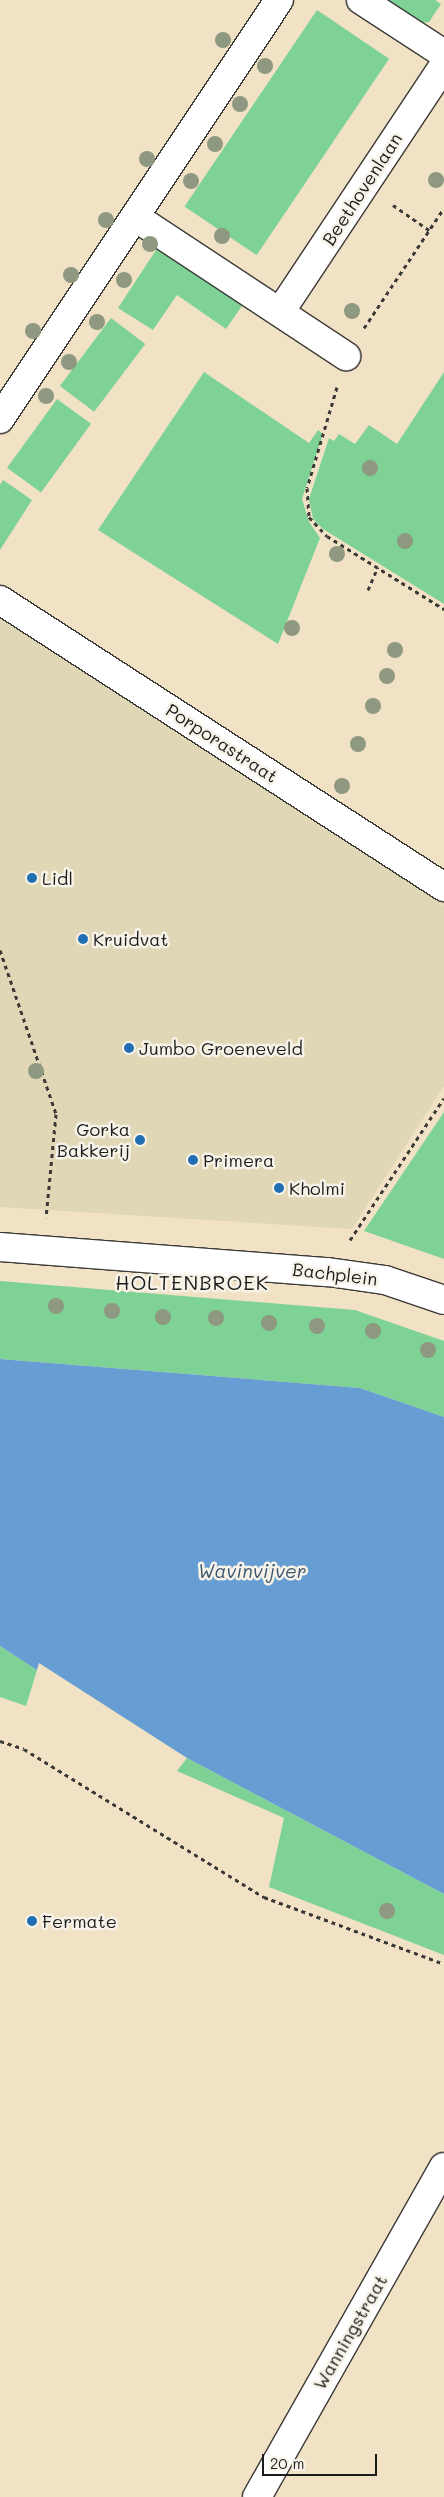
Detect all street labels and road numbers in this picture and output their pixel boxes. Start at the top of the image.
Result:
street label: Beethovenlaan [318,129,406,249]
street label: Porporastraat [162,699,282,787]
street label: Bachplein [291,1258,379,1290]
street label: Wanningstraat [308,2271,392,2393]

